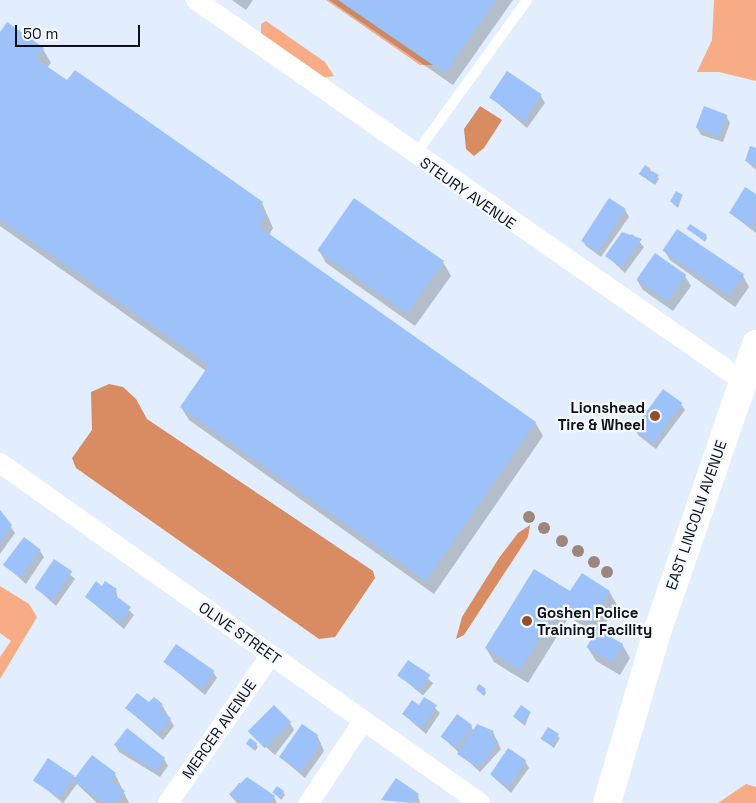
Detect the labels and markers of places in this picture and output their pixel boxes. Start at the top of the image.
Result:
place label: Lionshead Tire & Wheel [558,398,645,433]
marker: Lionshead Tire & Wheel [649,410,661,422]
place label: Goshen Police Training Facility [537,603,652,638]
marker: Goshen Police Training Facility [521,615,533,627]

